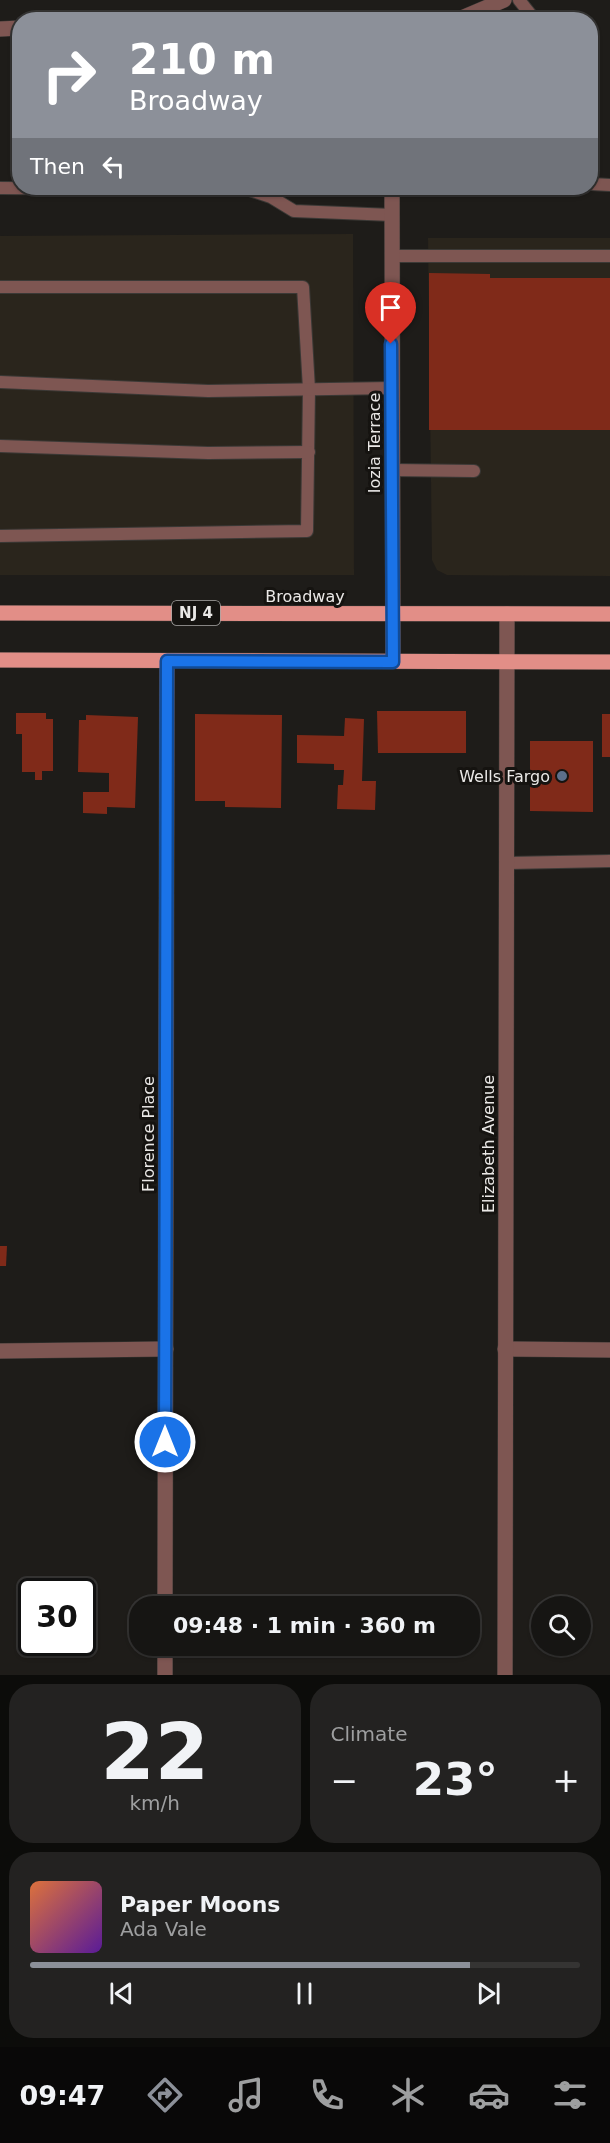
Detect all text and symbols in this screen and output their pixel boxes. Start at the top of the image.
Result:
text: 210 m [129,35,275,84]
icon: right [30,36,108,114]
text: Broadway [129,85,263,116]
icon: left [97,150,130,183]
text: Then [30,154,85,179]
pin [365,282,416,344]
icon: arrive [374,291,407,324]
street label: Iozia Terrace [365,393,384,493]
street label: Broadway [265,587,345,606]
road number: NJ 4 [172,601,220,625]
place label: Wells Fargo [459,767,550,786]
marker: Wells Fargo [555,769,569,783]
street label: Elizabeth Avenue [479,1075,498,1213]
street label: Florence Place [139,1076,158,1192]
position arrow [133,1410,197,1474]
speed limit sign: 30 [18,1578,96,1656]
map controls [531,1596,591,1656]
button: search [531,1596,591,1656]
text: 09:48 · 1 min · 360 m [173,1613,436,1638]
text: 22 [100,1707,209,1797]
text: Climate [331,1722,407,1746]
text: 23° [413,1753,498,1806]
text: − [331,1761,358,1800]
text: + [552,1761,580,1800]
text: km/h [130,1791,180,1815]
text: Paper Moons [120,1892,280,1917]
text: Ada Vale [120,1917,207,1941]
icon: previous [105,1977,138,2010]
icon: pause [288,1977,321,2010]
icon: next [472,1977,505,2010]
icon: directions [144,2074,186,2116]
icon: music [225,2074,267,2116]
icon: phone [306,2074,348,2116]
icon: climate [387,2074,429,2116]
icon: car [468,2074,510,2116]
icon: filters [549,2074,591,2116]
text: 09:47 [19,2080,105,2111]

